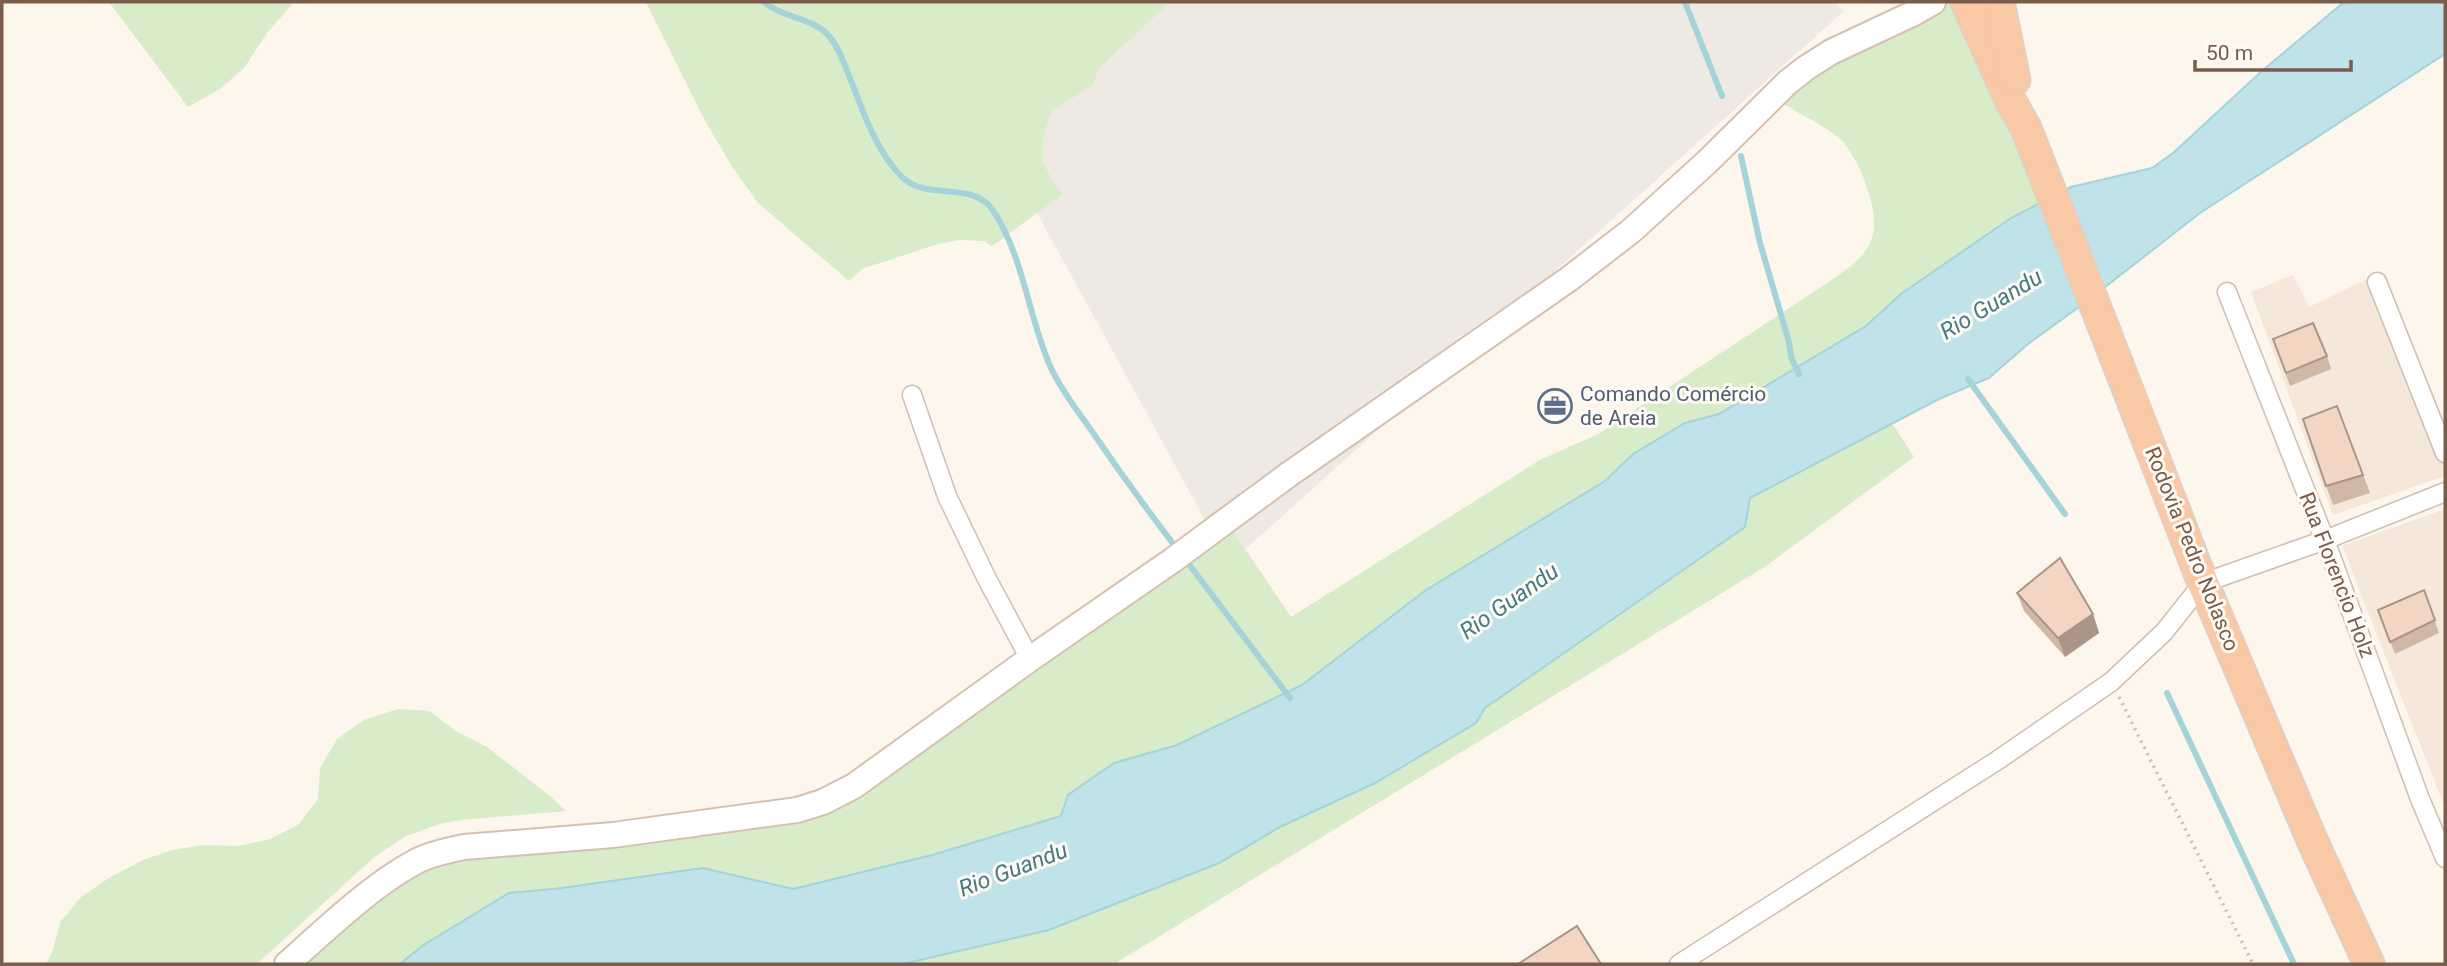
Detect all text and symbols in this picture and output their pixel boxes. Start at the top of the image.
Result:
scale bar [2195,28,2351,72]
text: 50 m [2206,41,2253,65]
water label: Rio Guandu [1935,263,2047,345]
place label: Comando Comércio de Areia [1580,382,1766,430]
office icon: Comando Comércio de Areia [1536,387,1574,425]
street label: Rodovia Pedro Nolasco [2140,443,2244,655]
street label: Rua Florencio Holz [2294,489,2380,661]
water label: Rio Guandu [1455,558,1564,645]
water label: Rio Guandu [955,836,1071,903]

